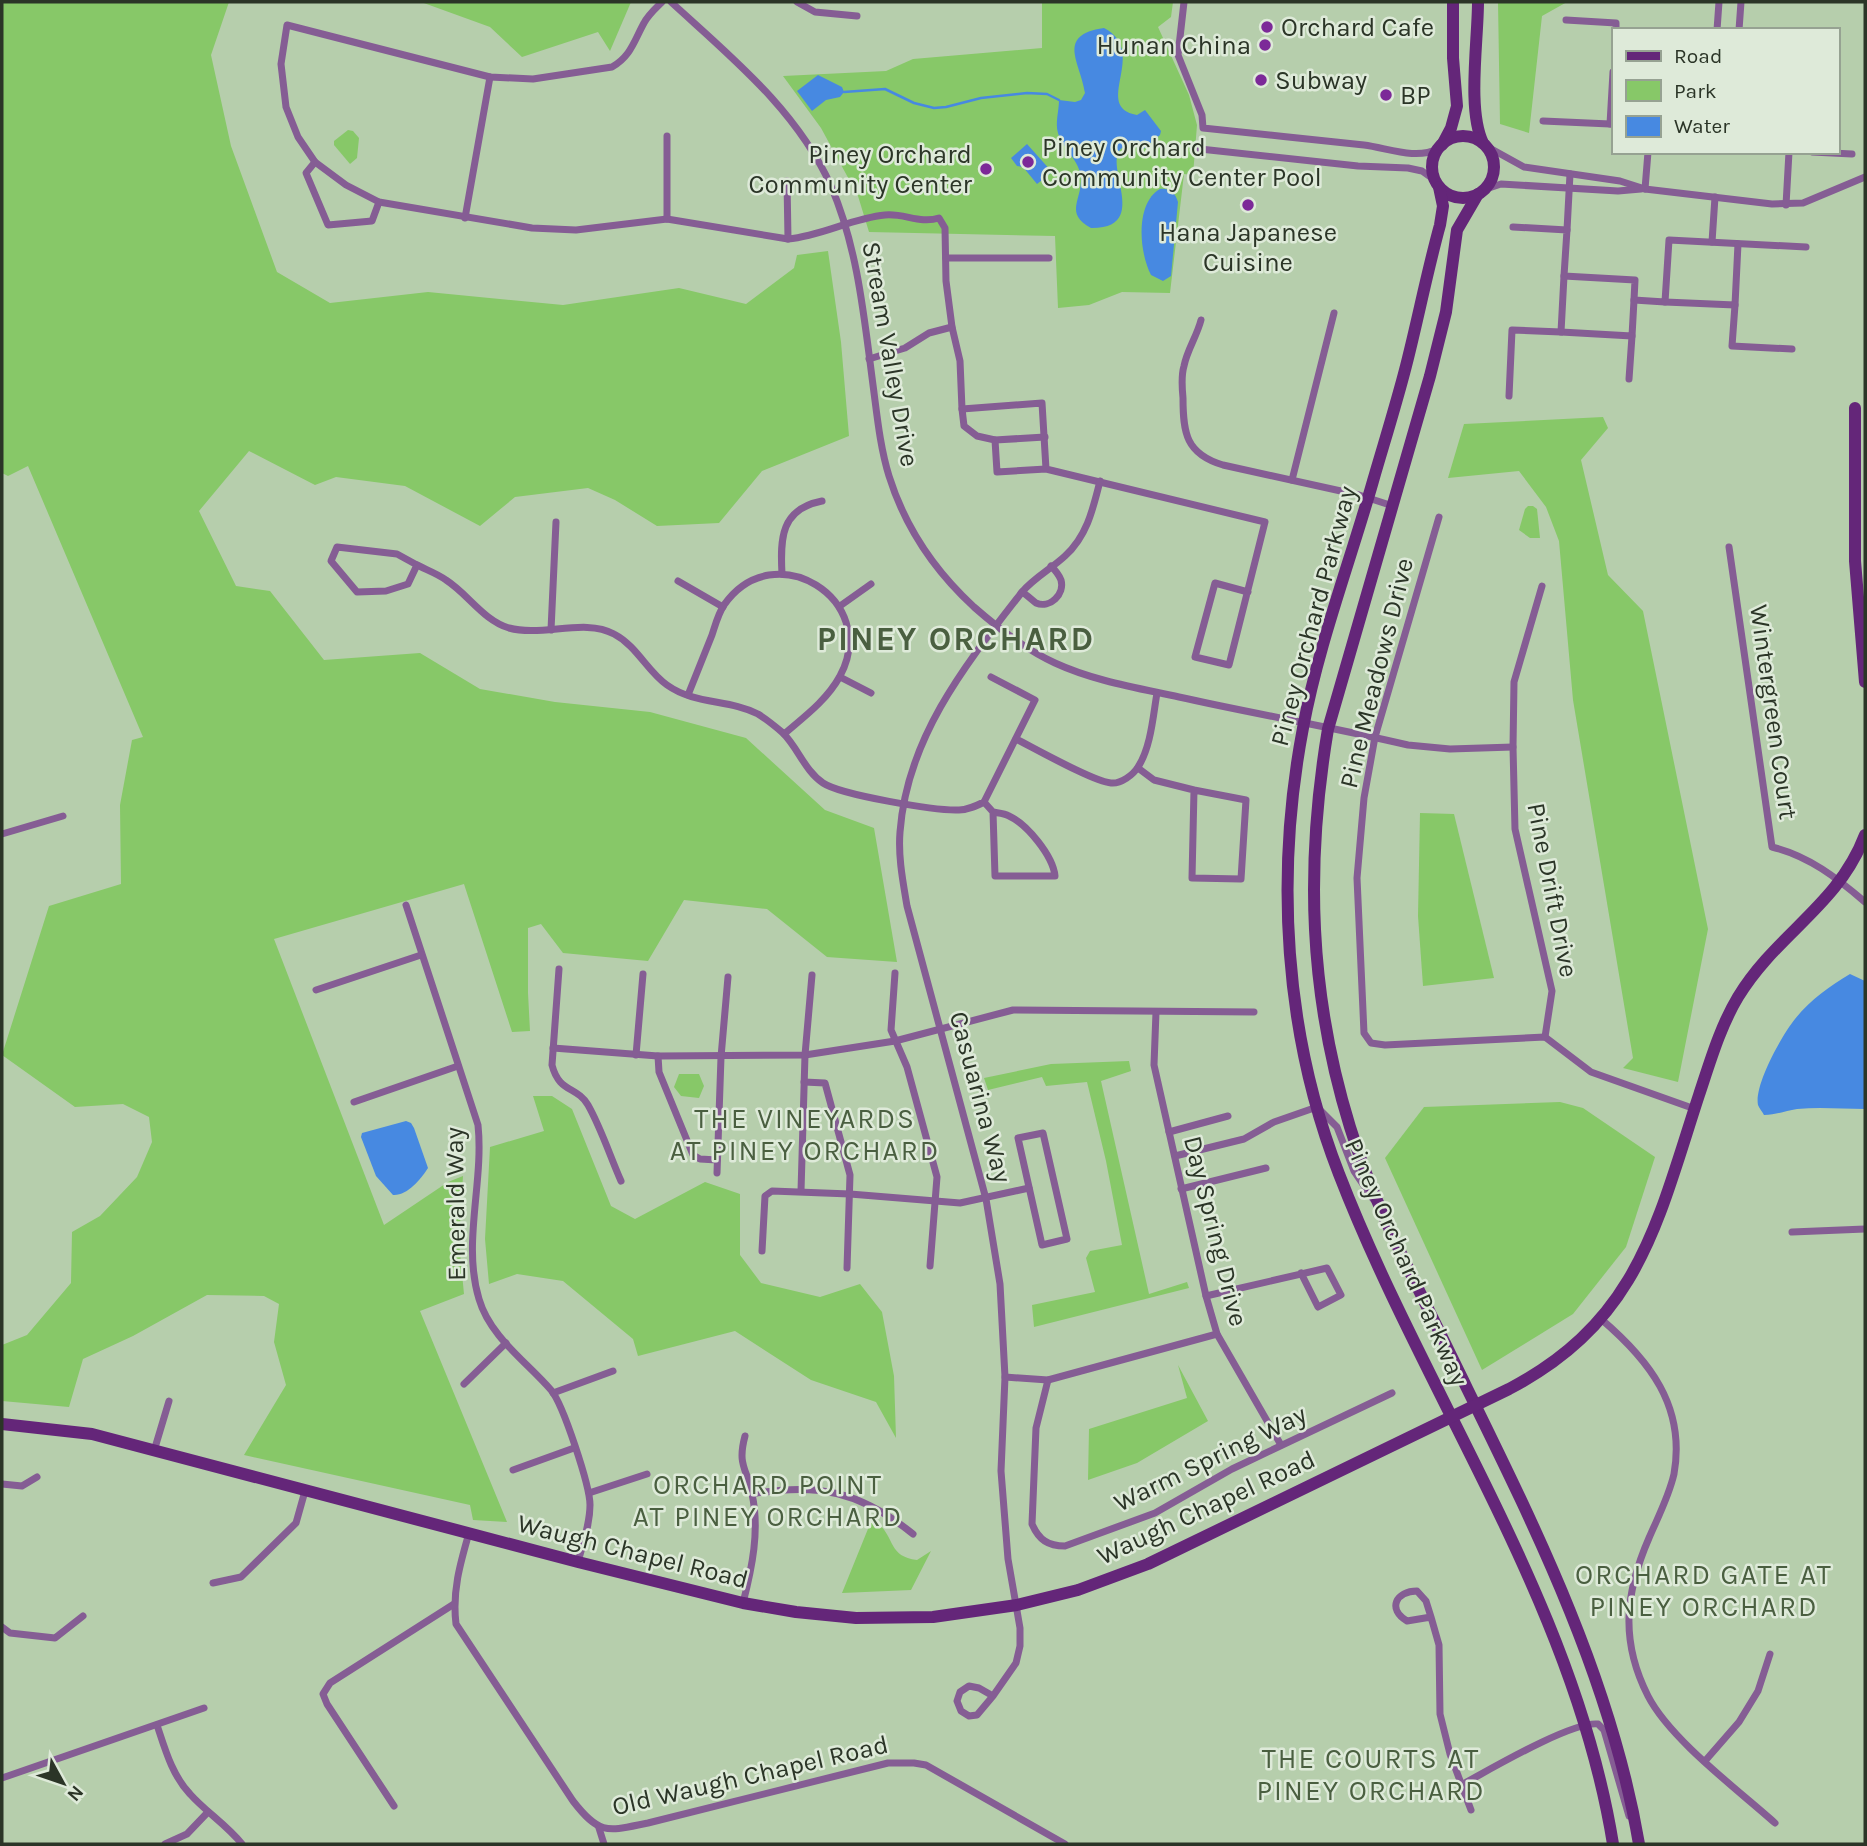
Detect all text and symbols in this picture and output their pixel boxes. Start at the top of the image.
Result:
place label: Orchard Cafe [1281,12,1434,43]
marker: Orchard Cafe [1259,19,1275,35]
legend [1612,28,1839,154]
place label: Hunan China [1097,30,1251,61]
marker: Hunan China [1257,37,1273,53]
text: Road [1674,44,1722,68]
place label: Subway [1275,65,1367,96]
marker: Subway [1253,72,1269,88]
text: Park [1674,79,1717,103]
place label: BP [1400,80,1431,111]
marker: BP [1378,87,1394,103]
text: Water [1674,114,1730,138]
place label: Piney Orchard Community Center Pool [1042,132,1322,193]
place label: Piney Orchard Community Center [748,139,973,200]
marker: Piney Orchard Community Center Pool [1020,154,1036,170]
marker: Piney Orchard Community Center [978,161,994,177]
marker: Hana Japanese Cuisine [1240,197,1256,213]
place label: Hana Japanese Cuisine [1159,217,1337,278]
street label: Stream Valley Drive [855,239,926,469]
street label: Piney Orchard Parkway [1264,483,1363,750]
street label: Pine Meadows Drive [1333,555,1420,791]
street label: Wintergreen Court [1743,603,1804,822]
district label: PINEY ORCHARD [817,620,1095,658]
street label: Pine Drift Drive [1520,800,1585,980]
street label: Casuarina Way [943,1008,1018,1186]
district label: THE VINEYARDS AT PINEY ORCHARD [670,1102,940,1167]
street label: Emerald Way [439,1127,472,1281]
street label: Day Spring Drive [1177,1133,1254,1330]
street label: Piney Orchard Parkway [1338,1133,1475,1391]
street label: Warm Spring Way [1109,1398,1311,1518]
street label: Waugh Chapel Road [1092,1443,1320,1572]
district label: ORCHARD POINT AT PINEY ORCHARD [633,1468,903,1533]
street label: Waugh Chapel Road [514,1508,752,1595]
district label: ORCHARD GATE AT PINEY ORCHARD [1575,1558,1833,1623]
street label: Old Waugh Chapel Road [609,1729,891,1822]
district label: THE COURTS AT PINEY ORCHARD [1256,1742,1486,1807]
north arrow [28,1748,98,1818]
text: N [62,1781,88,1806]

